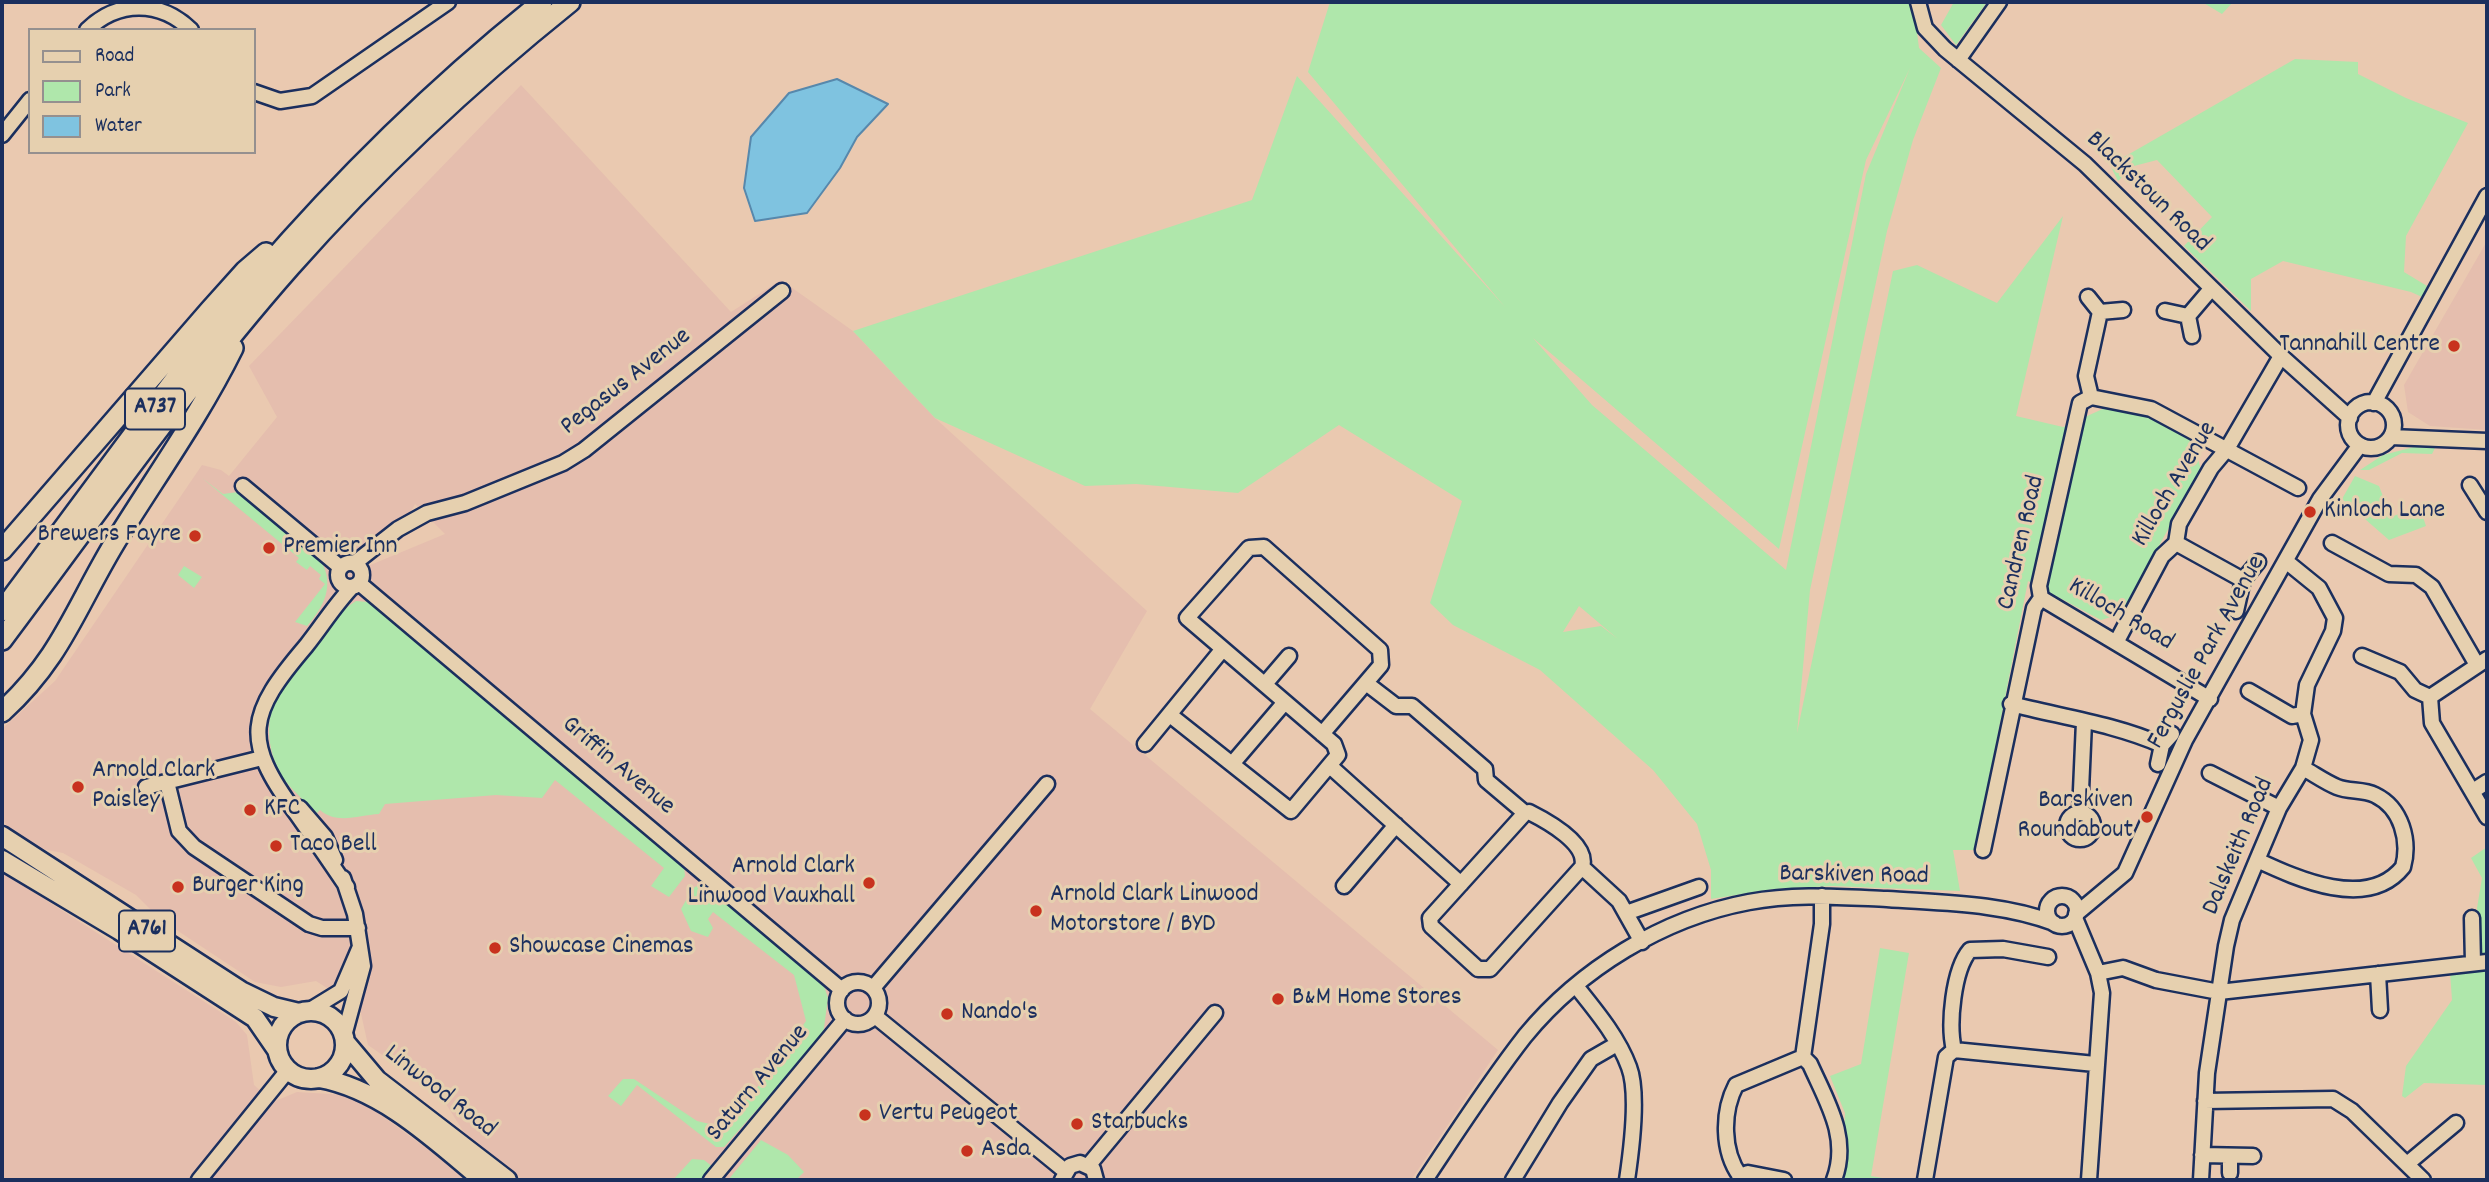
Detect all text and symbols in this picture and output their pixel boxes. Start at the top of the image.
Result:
legend [28,28,256,154]
text: Road [95,42,134,72]
text: Park [95,77,131,107]
text: Water [95,112,142,142]
street label: Blackstoun Road [2078,126,2216,260]
street label: Pegasus Avenue [556,322,698,444]
place label: Tannahill Centre [2279,330,2440,362]
marker: Tannahill Centre [2446,338,2462,354]
road number: A737 [125,388,185,430]
street label: Killoch Avenue [2127,417,2225,553]
street label: Candren Road [1992,473,2054,613]
place label: Kinloch Lane [2324,496,2445,528]
marker: Kinloch Lane [2302,504,2318,520]
place label: Brewers Fayre [37,520,181,552]
marker: Brewers Fayre [187,528,203,544]
place label: Premier Inn [283,532,398,564]
marker: Premier Inn [261,540,277,556]
street label: Ferguslie Park Avenue [2142,551,2274,755]
street label: Killoch Road [2062,572,2178,660]
street label: Griffin Avenue [554,711,680,823]
place label: Arnold Clark Paisley [92,756,215,818]
street label: Dalskeith Road [2197,774,2283,920]
marker: Arnold Clark Paisley [70,779,86,795]
place label: Barskiven Roundabout [2018,786,2133,848]
place label: KFC [264,794,300,826]
marker: KFC [242,802,258,818]
marker: Barskiven Roundabout [2139,809,2155,825]
place label: Taco Bell [290,830,377,862]
marker: Taco Bell [268,838,284,854]
place label: Arnold Clark Linwood Vauxhall [688,852,855,914]
street label: Barskiven Road [1779,860,1929,894]
place label: Burger King [192,871,304,903]
marker: Arnold Clark Linwood Vauxhall [861,875,877,891]
marker: Burger King [170,879,186,895]
place label: Arnold Clark Linwood Motorstore / BYD [1050,880,1259,942]
marker: Arnold Clark Linwood Motorstore / BYD [1028,903,1044,919]
road number: A761 [119,911,175,951]
place label: Showcase Cinemas [509,932,694,964]
marker: Showcase Cinemas [487,940,503,956]
place label: B&M Home Stores [1292,983,1462,1015]
marker: B&M Home Stores [1270,991,1286,1007]
place label: Nando's [961,998,1038,1030]
marker: Nando's [939,1006,955,1022]
street label: Saturn Avenue [701,1019,817,1149]
street label: Linwood Road [377,1039,501,1147]
place label: Vertu Peugeot [879,1099,1018,1131]
marker: Vertu Peugeot [857,1107,873,1123]
place label: Starbucks [1091,1108,1188,1140]
marker: Starbucks [1069,1116,1085,1132]
place label: Asda [981,1135,1031,1167]
marker: Asda [959,1143,975,1159]

